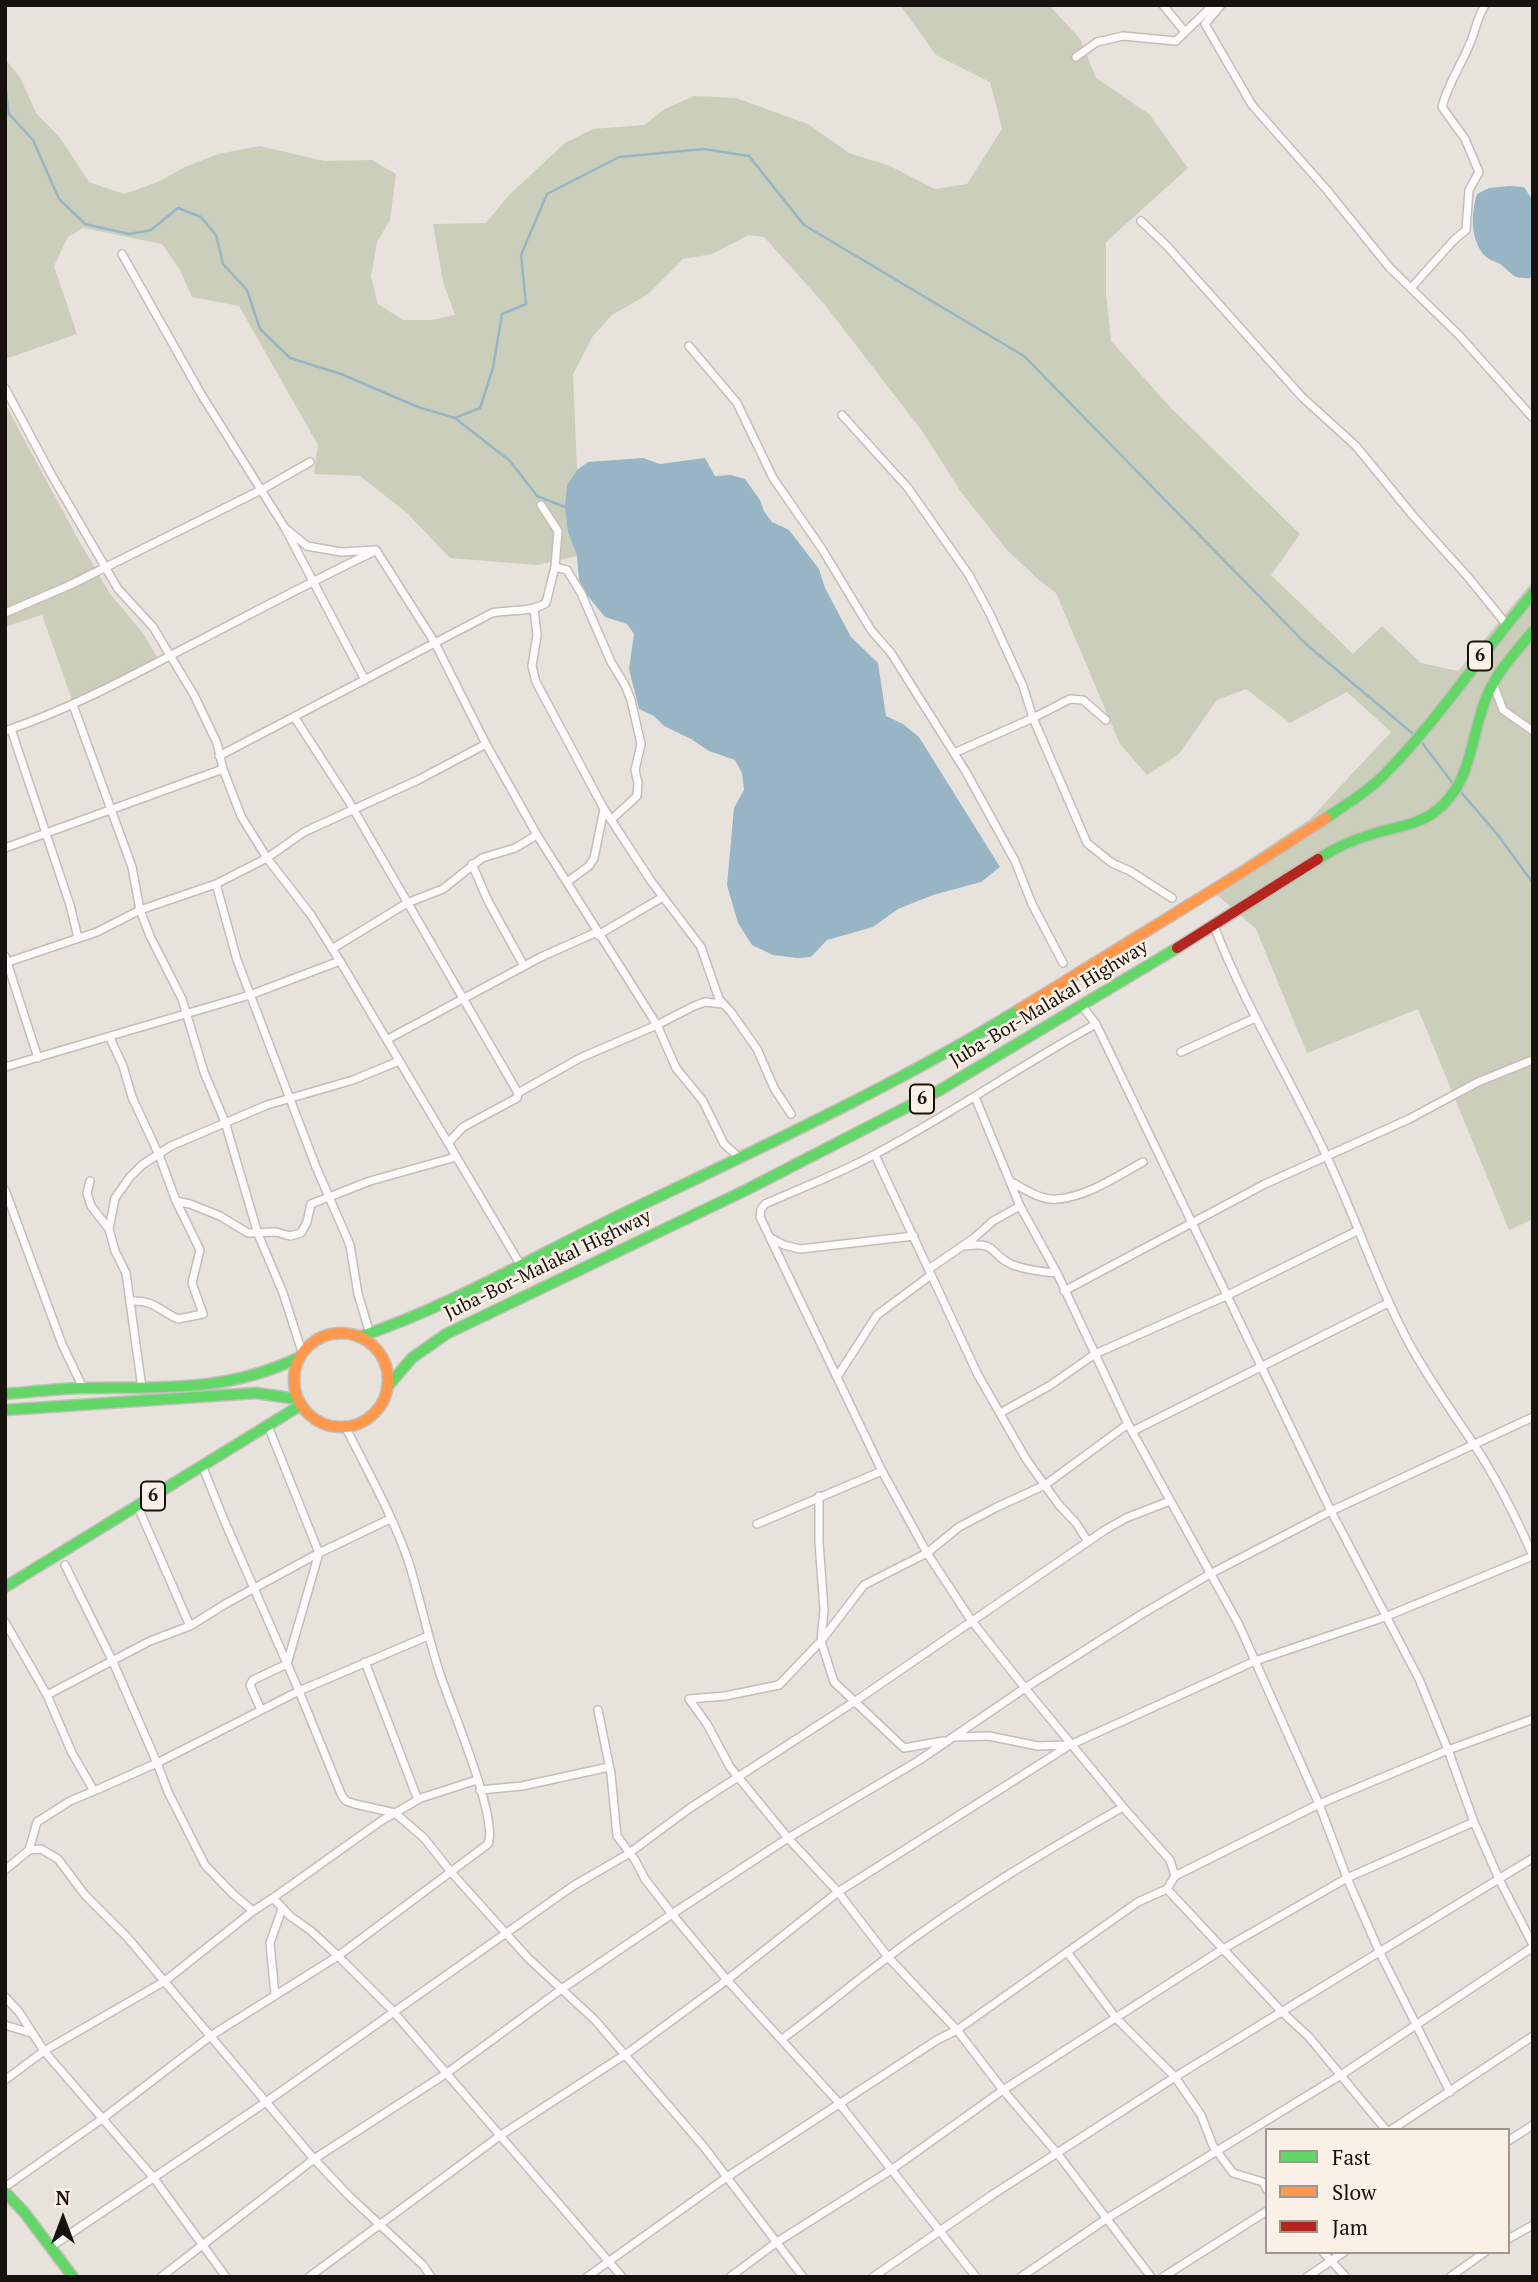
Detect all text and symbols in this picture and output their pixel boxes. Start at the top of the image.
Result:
road number: 6 [1468,642,1492,670]
street label: Juba-Bor-Malakal Highway [946,936,1152,1072]
road number: 6 [910,1084,934,1114]
street label: Juba-Bor-Malakal Highway [441,1205,655,1325]
road number: 6 [141,1482,165,1511]
legend [1265,2128,1510,2254]
text: Fast [1332,2143,1371,2171]
text: Slow [1332,2178,1376,2206]
north arrow [28,2184,98,2254]
text: N [56,2185,70,2210]
text: Jam [1332,2213,1368,2241]

